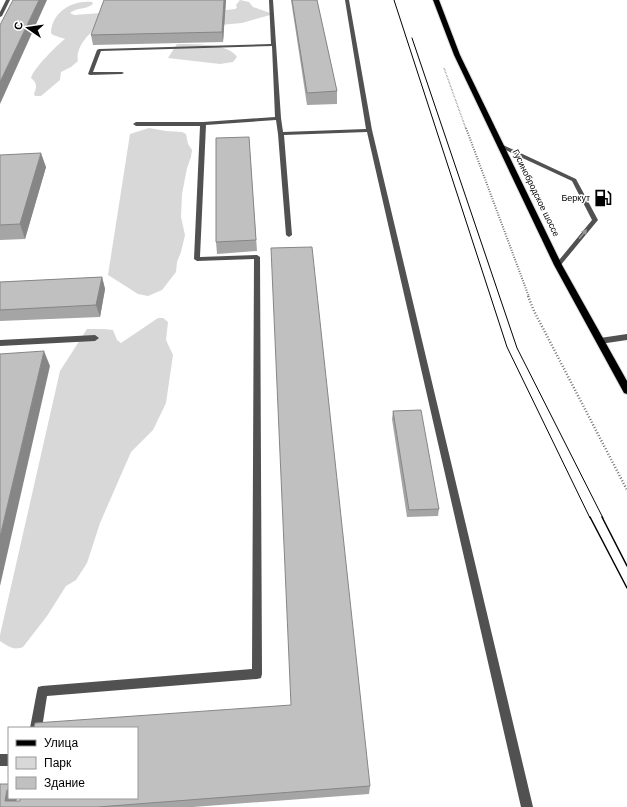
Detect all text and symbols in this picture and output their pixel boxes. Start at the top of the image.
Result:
north arrow [8,8,48,48]
text: С [12,20,25,31]
street label: Гусинобродское шоссе [511,148,561,238]
fuel station icon: Беркут [593,188,613,208]
place label: Беркут [561,193,590,203]
one-way arrow [579,229,588,240]
legend [8,727,138,799]
text: Улица [44,736,78,750]
text: Парк [44,756,72,770]
text: Здание [44,776,85,790]

